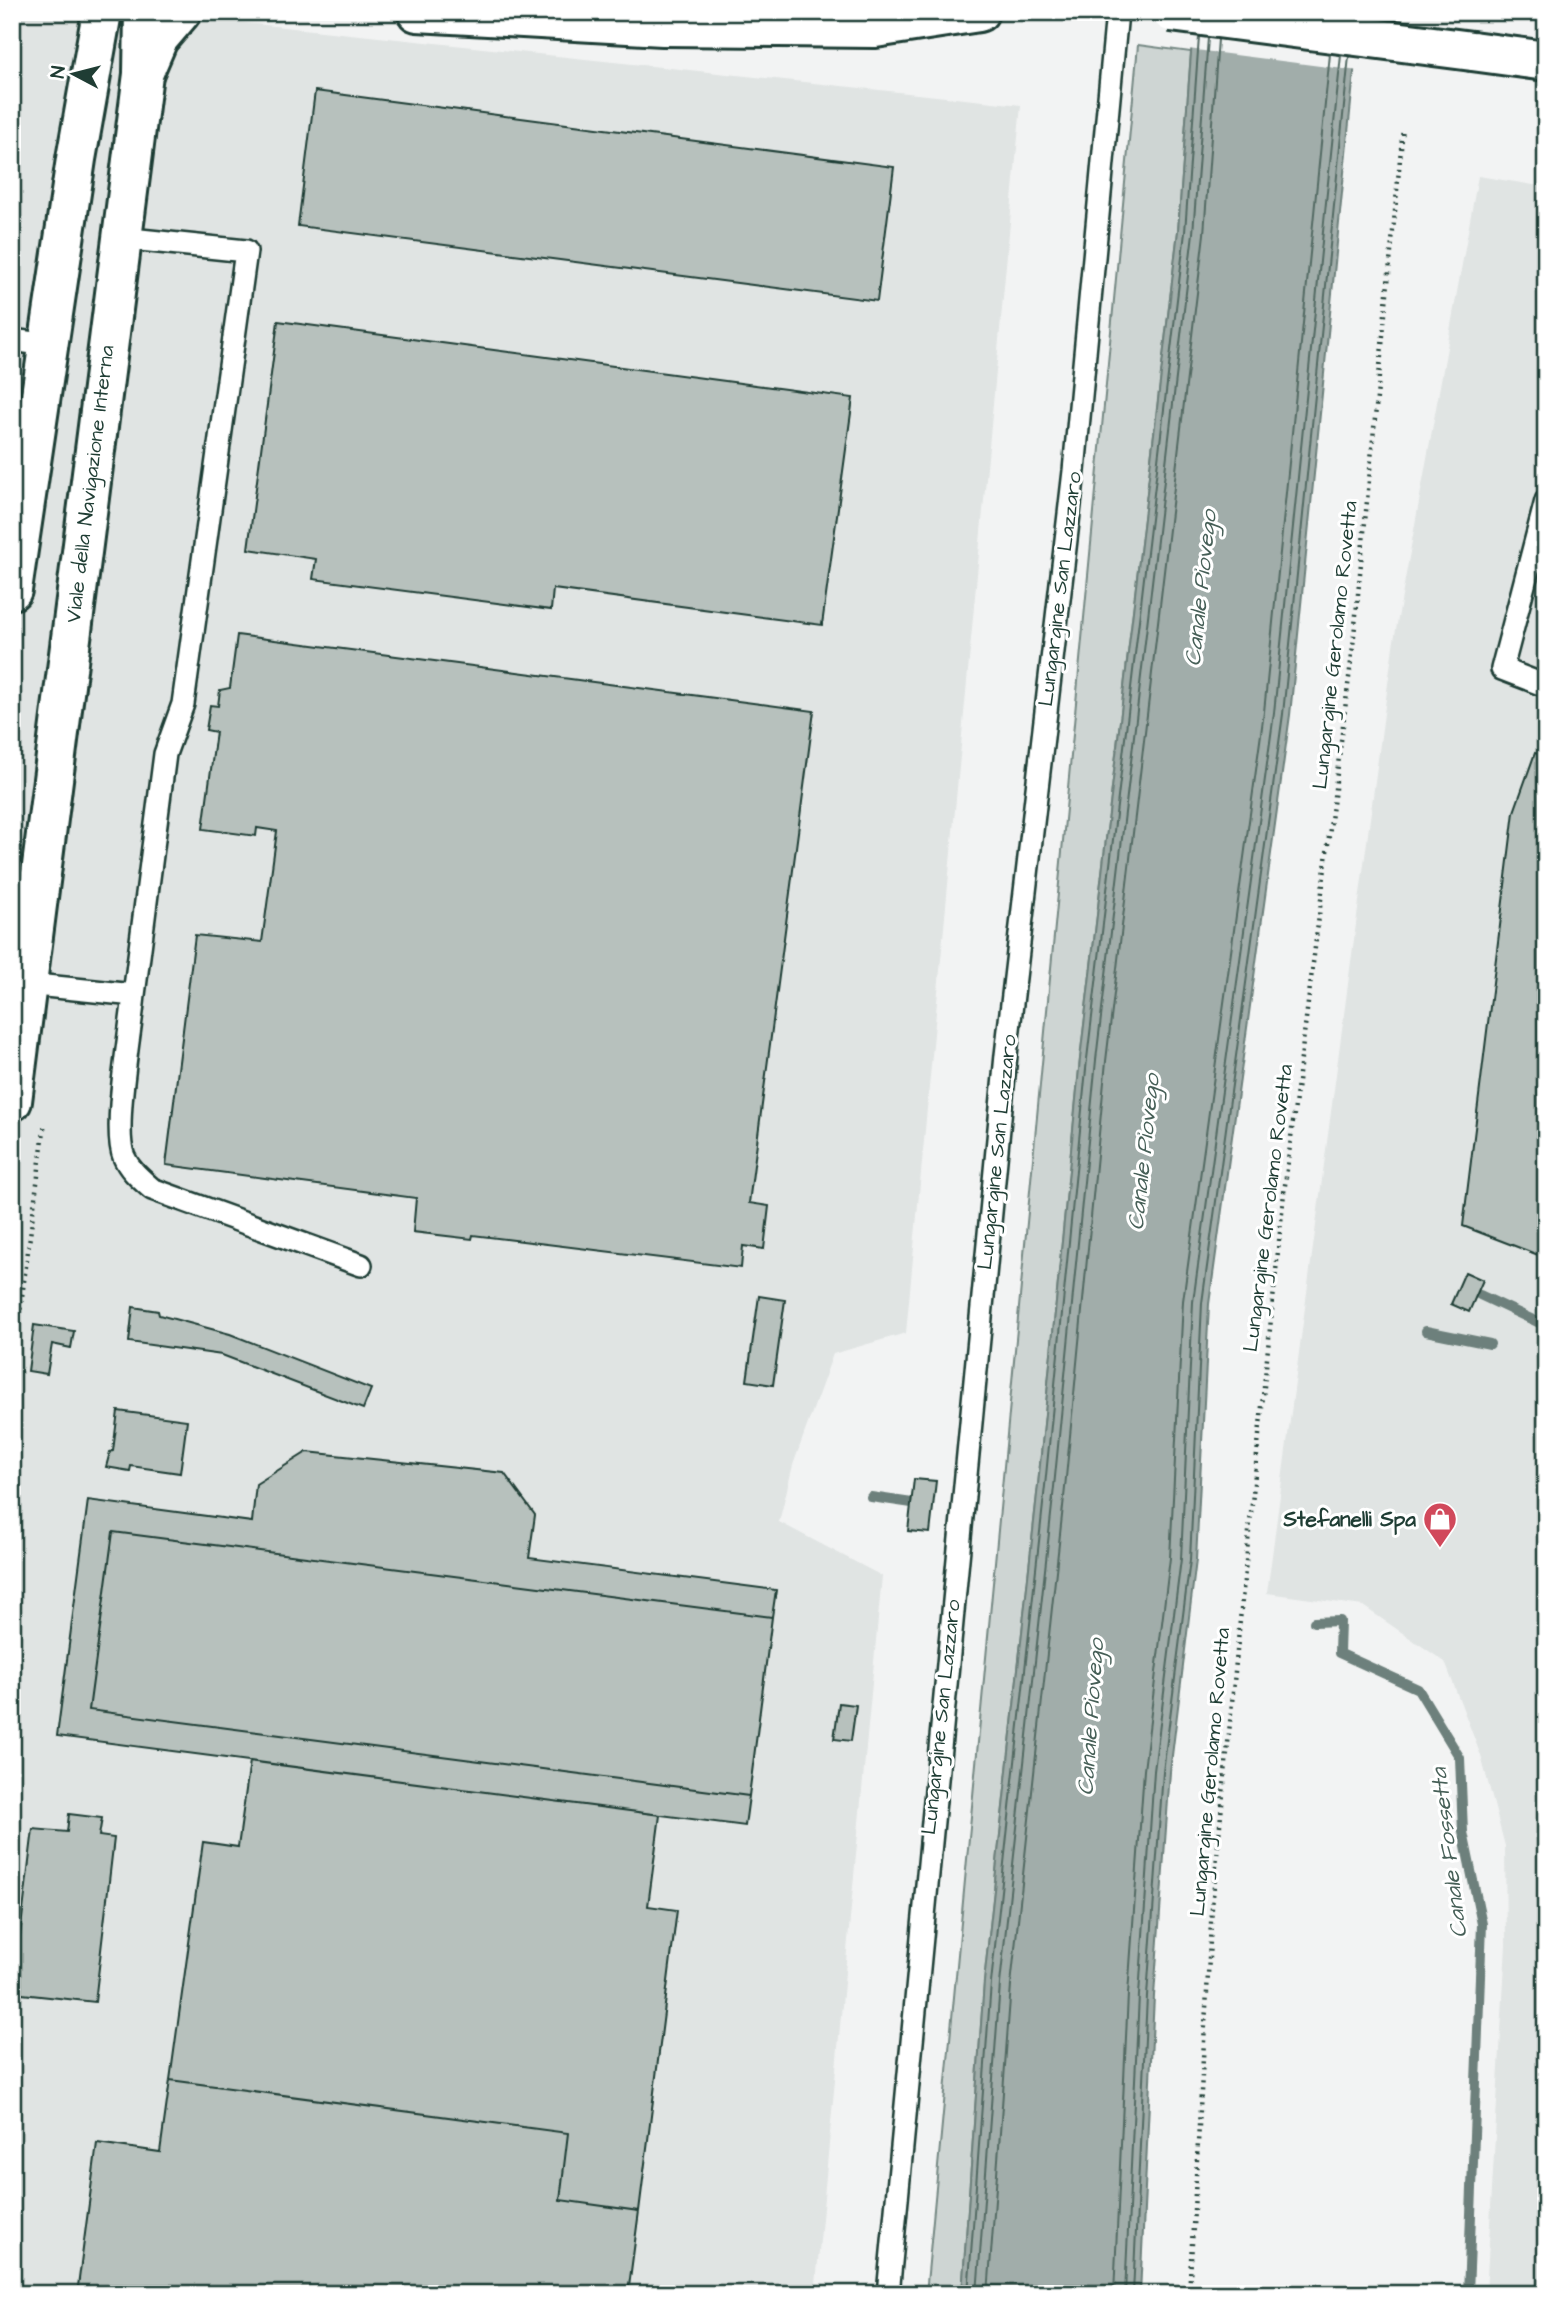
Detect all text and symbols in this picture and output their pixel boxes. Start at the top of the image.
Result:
north arrow [38,38,108,108]
text: N [44,64,73,80]
street label: Viale della Navigazione Interna [59,343,123,625]
street label: Lungargine San Lazzaro [1031,470,1091,708]
street label: Lungargine Gerolamo Rovetta [1305,499,1367,791]
water label: Canale Piovego [1177,506,1226,668]
street label: Lungargine San Lazzaro [970,1033,1026,1271]
street label: Lungargine Gerolamo Rovetta [1236,1062,1302,1354]
water label: Canale Piovego [1120,1070,1169,1232]
shop icon: Stefanelli Spa [1421,1500,1459,1549]
place label: Stefanelli Spa [1283,1505,1416,1535]
street label: Lungargine San Lazzaro [914,1598,970,1836]
street label: Lungargine Gerolamo Rovetta [1183,1626,1239,1918]
water label: Canale Piovego [1070,1636,1114,1796]
water label: Canale Fossetta [1423,1765,1475,1940]

